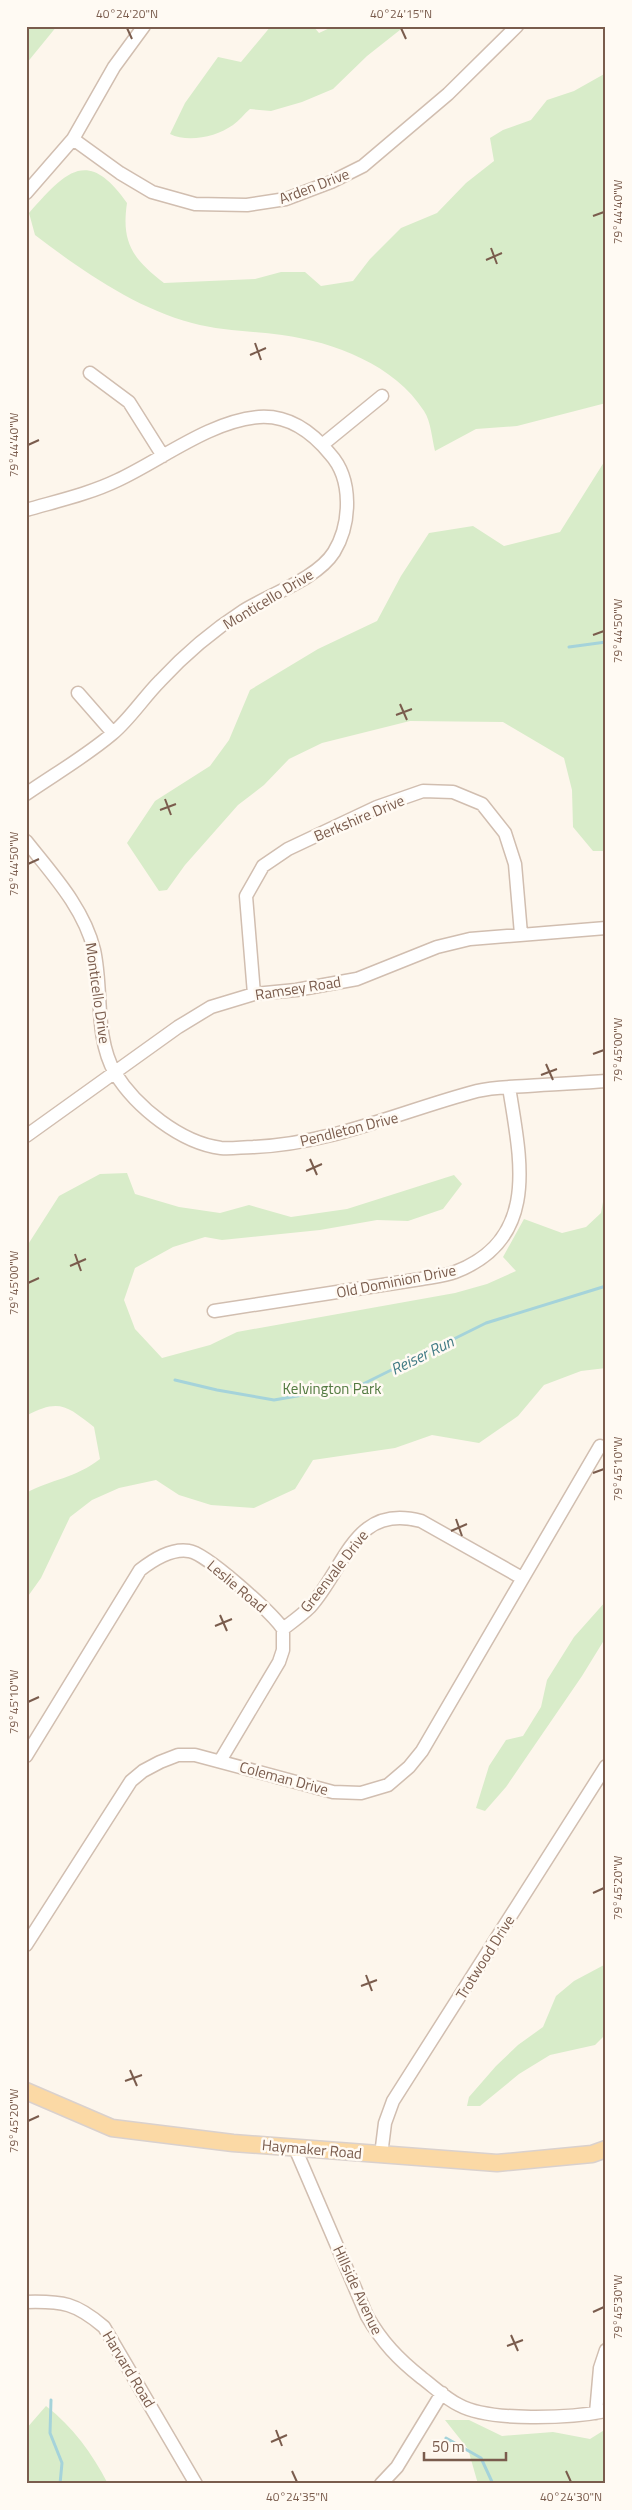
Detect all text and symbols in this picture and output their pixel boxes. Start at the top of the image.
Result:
text: 40°24'20"N [96,4,158,23]
text: 40°24'15"N [370,4,432,23]
street label: Arden Drive [276,162,352,210]
text: 79°44'40"W [608,179,627,244]
text: 79°44'40"W [4,412,23,477]
street label: Monticello Drive [218,563,318,635]
text: 79°44'50"W [608,598,627,663]
street label: Berkshire Drive [310,789,408,847]
text: 79°44'50"W [4,831,23,896]
street label: Monticello Drive [80,941,116,1045]
street label: Ramsey Road [253,970,343,1006]
text: 79°45'00"W [608,1017,627,1082]
street label: Pendleton Drive [297,1106,401,1152]
text: 79°45'00"W [4,1250,23,1315]
street label: Old Dominion Drive [334,1258,458,1304]
water label: Reiser Run [386,1329,458,1381]
park label: Kelvington Park [283,1377,381,1400]
text: 79°45'10"W [608,1436,627,1501]
street label: Greenvale Drive [294,1525,374,1617]
street label: Leslie Road [202,1554,272,1618]
text: 79°45'10"W [4,1669,23,1734]
street label: Coleman Drive [237,1755,331,1801]
text: 79°45'20"W [608,1855,627,1920]
street label: Trotwood Drive [450,1910,520,2004]
text: 79°45'20"W [4,2088,23,2153]
street label: Haymaker Road [261,2133,363,2165]
street label: Hillside Avenue [327,2241,389,2339]
text: 79°45'30"W [608,2274,627,2339]
street label: Harvard Road [97,2326,161,2412]
scale bar [424,2430,507,2462]
text: 50 m [432,2435,465,2458]
text: 40°24'35"N [266,2487,328,2506]
text: 40°24'30"N [540,2487,602,2506]

